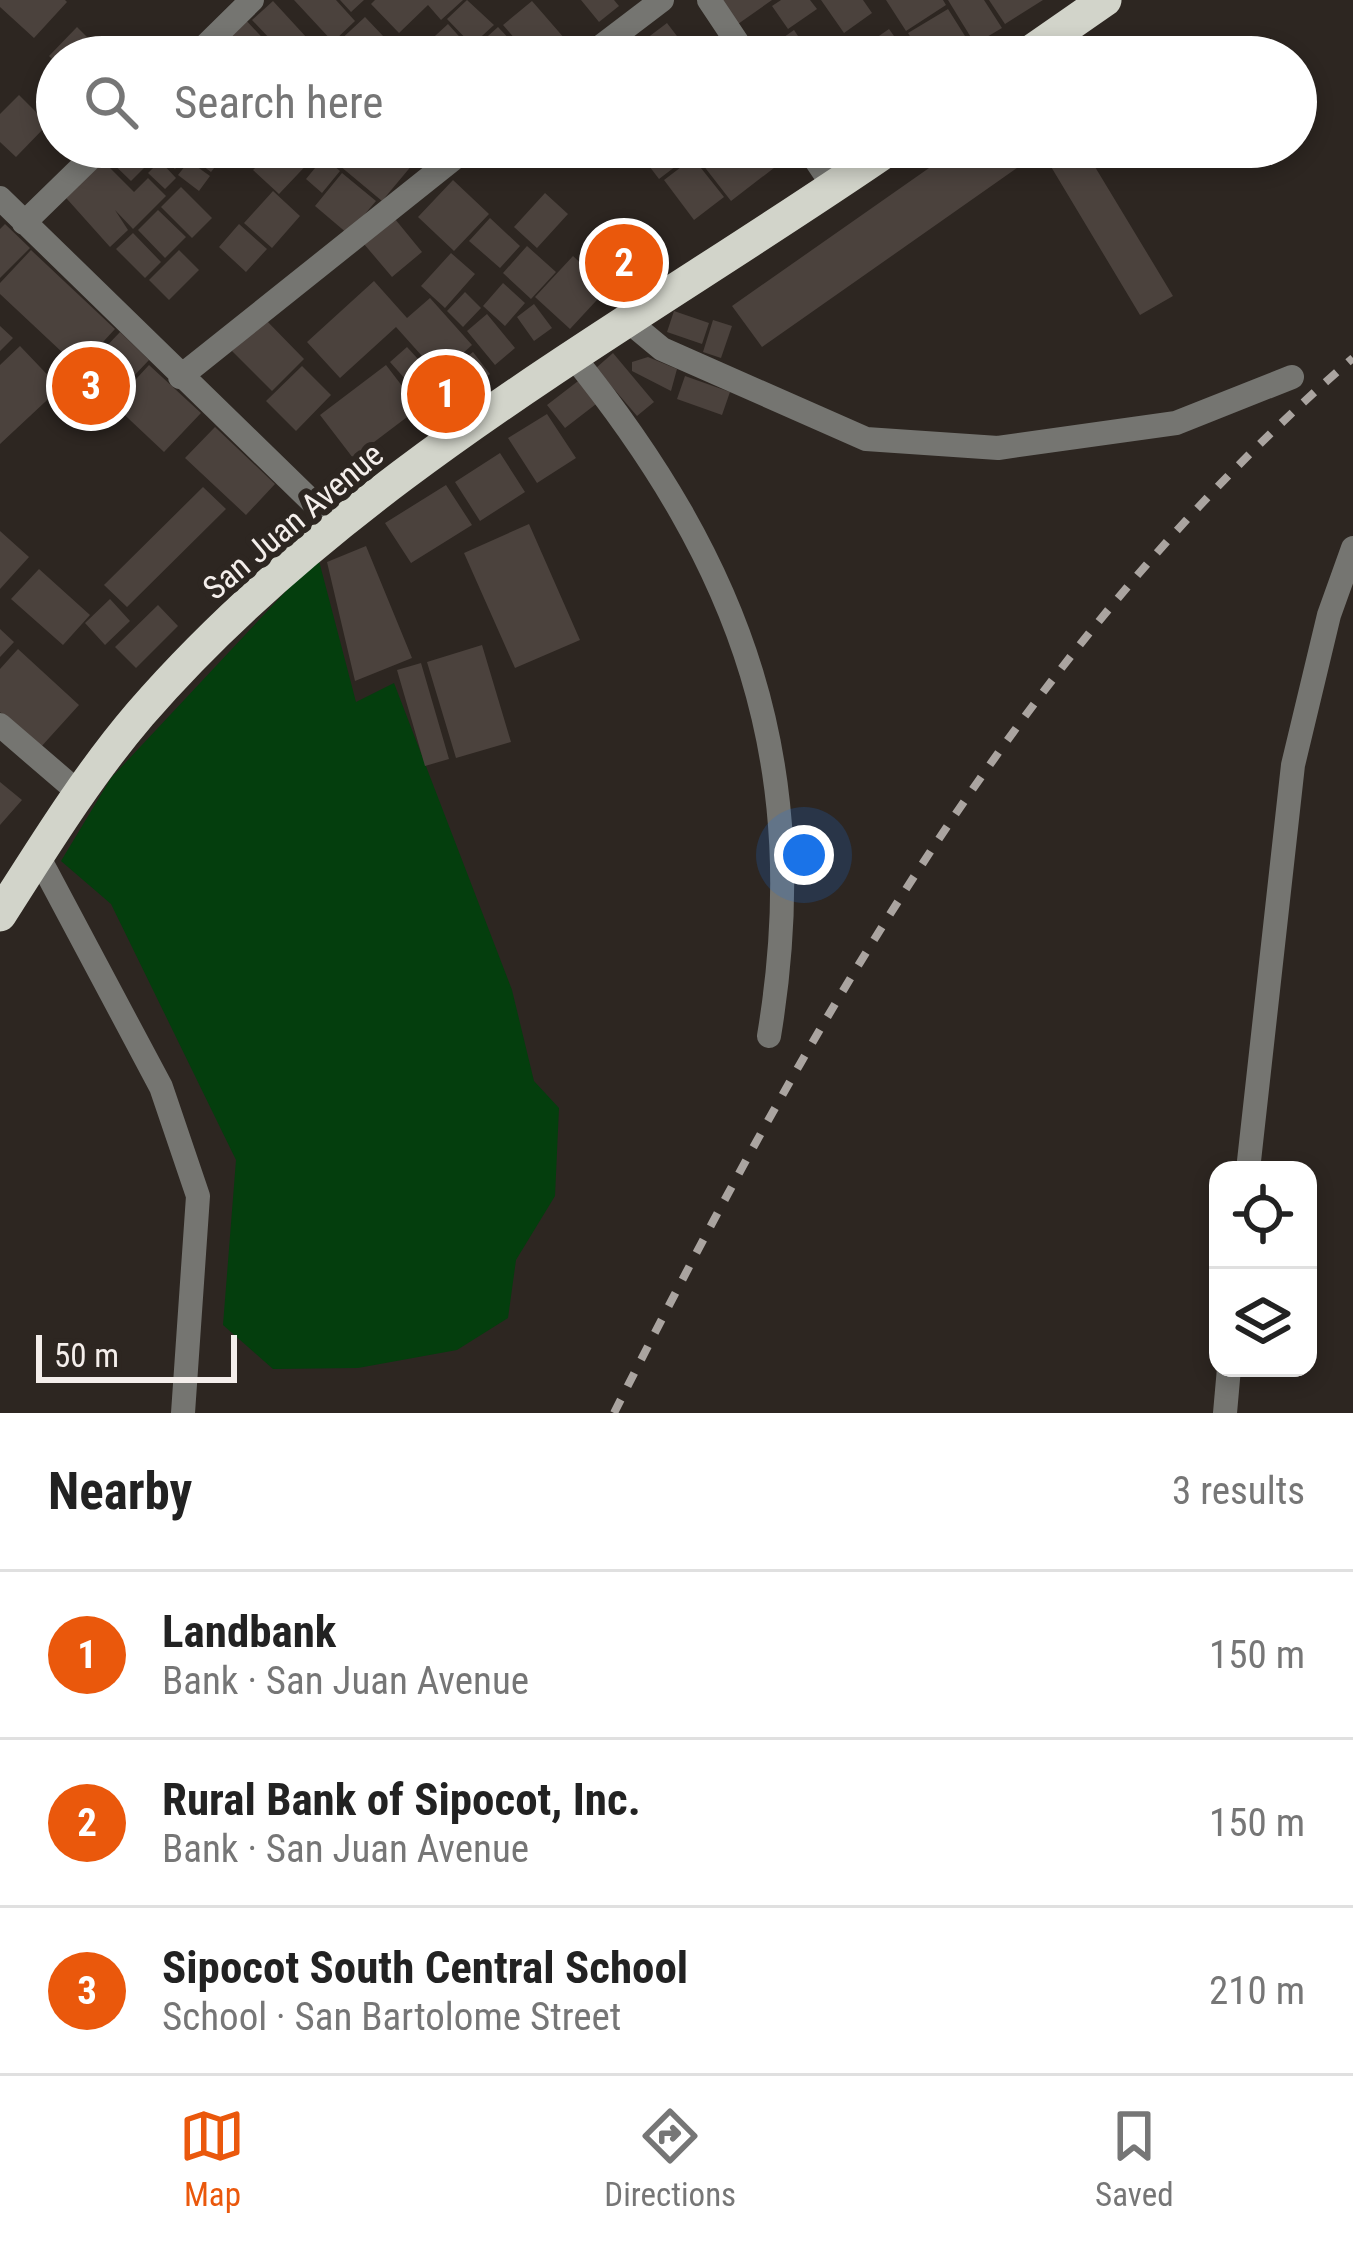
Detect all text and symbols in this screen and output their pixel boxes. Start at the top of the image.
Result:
search box [36,36,1317,168]
icon: search [78,69,144,135]
text: Search here [174,76,383,129]
pin: 2 [585,218,663,308]
pin: 3 [52,341,130,431]
pin: 1 [407,349,485,439]
street label: San Juan Avenue [195,434,391,608]
your location [774,825,834,885]
map controls [1209,1161,1317,1377]
button: locate [1209,1161,1317,1269]
button: layers [1209,1269,1317,1377]
scale bar [36,1329,237,1382]
text: 50 m [54,1336,119,1375]
text: Nearby [48,1462,192,1521]
text: 3 results [1172,1468,1305,1514]
text: Landbank [162,1605,336,1658]
text: 1 [77,1632,97,1678]
text: 150 m [1209,1632,1305,1678]
text: Bank · San Juan Avenue [162,1658,529,1704]
text: Rural Bank of Sipocot, Inc. [162,1773,641,1826]
text: 2 [77,1800,97,1846]
text: 150 m [1209,1800,1305,1846]
text: Bank · San Juan Avenue [162,1826,529,1872]
text: Sipocot South Central School [162,1941,688,1994]
text: 3 [77,1968,97,2014]
text: 210 m [1209,1968,1305,2014]
text: School · San Bartolome Street [162,1994,621,2040]
tab: Map [179,2103,245,2214]
tab: Directions [604,2103,736,2214]
tab: Saved [1095,2103,1174,2214]

